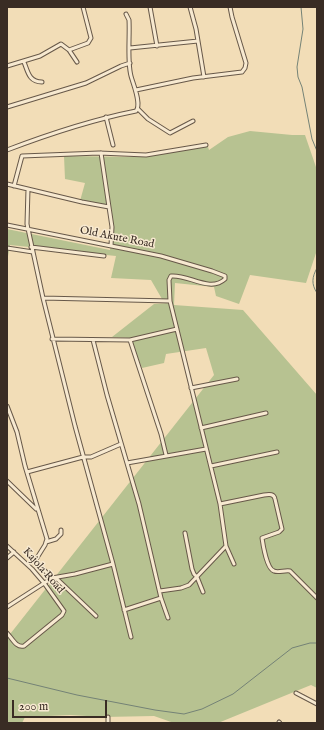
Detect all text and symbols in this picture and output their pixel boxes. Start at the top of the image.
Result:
street label: Old Akute Road [79,224,155,252]
street label: Kajola Road [20,545,66,597]
scale bar [14,692,109,718]
text: 200 m [19,699,48,714]

